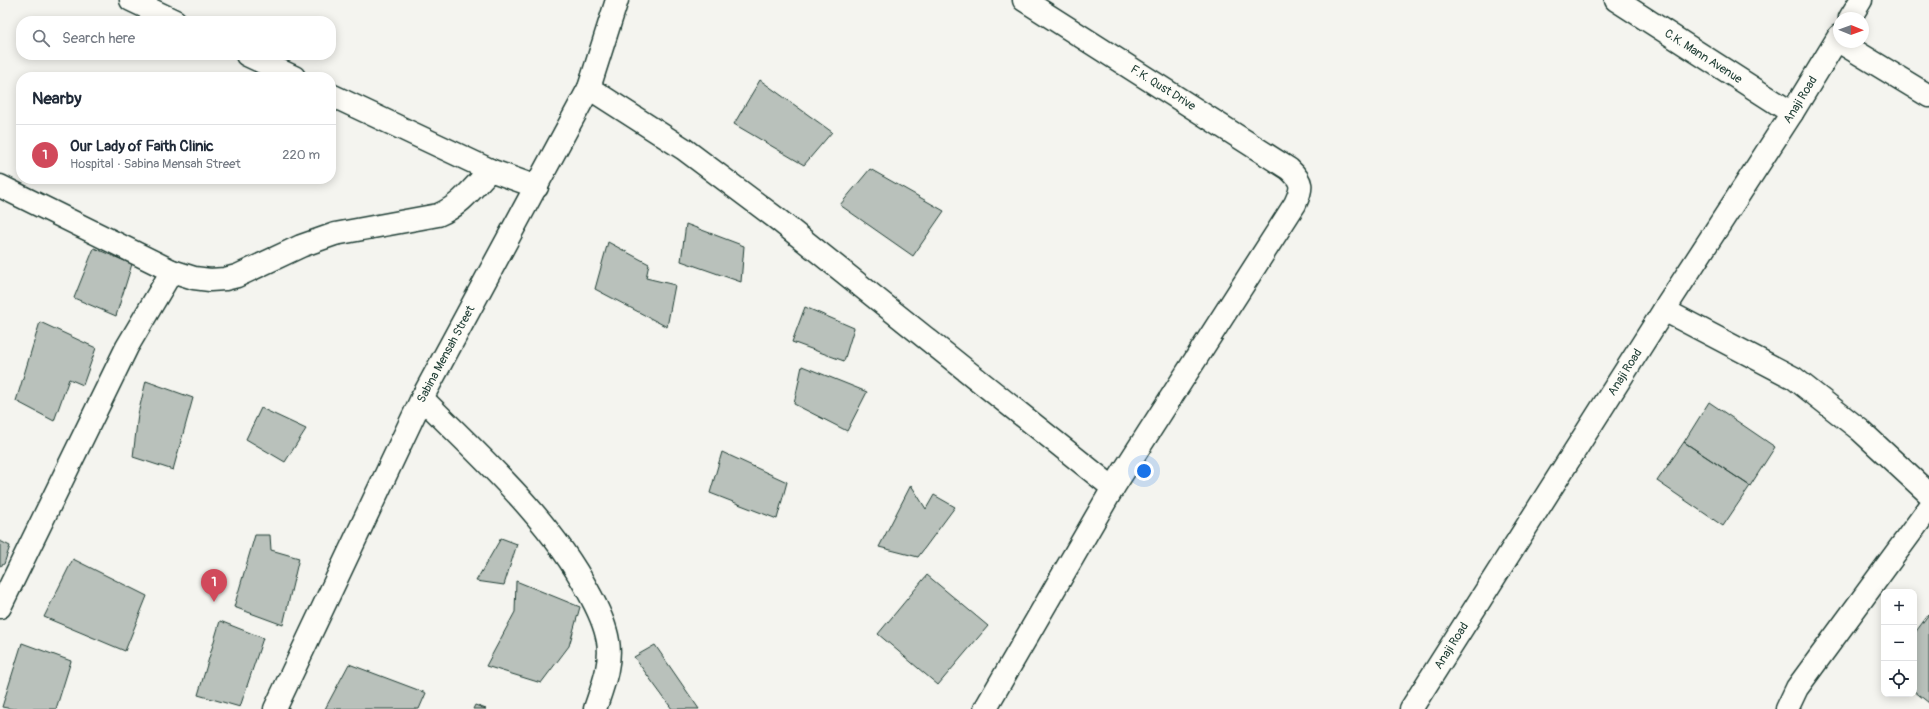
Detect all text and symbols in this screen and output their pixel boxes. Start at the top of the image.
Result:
north arrow [1833,12,1869,48]
search box [16,16,336,60]
street label: C.K. Mann Avenue [1662,26,1745,87]
icon: search [30,27,52,49]
text: Search here [62,29,135,48]
street label: F.K. Qust Drive [1128,62,1198,114]
street label: Anaji Road [1780,73,1820,126]
text: Nearby [32,88,81,109]
text: Our Lady of Faith Clinic [70,137,214,156]
text: 1 [42,147,48,163]
text: 220 m [282,147,320,163]
text: Hospital · Sabina Mensah Street [70,156,241,172]
street label: Sabina Mensah Street [413,303,478,405]
street label: Anaji Road [1604,346,1645,398]
your location [1134,461,1154,481]
pin: 1 [201,569,227,602]
map controls [1881,589,1917,697]
button: + [1881,589,1917,625]
street label: Anaji Road [1431,619,1472,672]
button: − [1881,625,1917,661]
button: locate [1881,661,1917,697]

